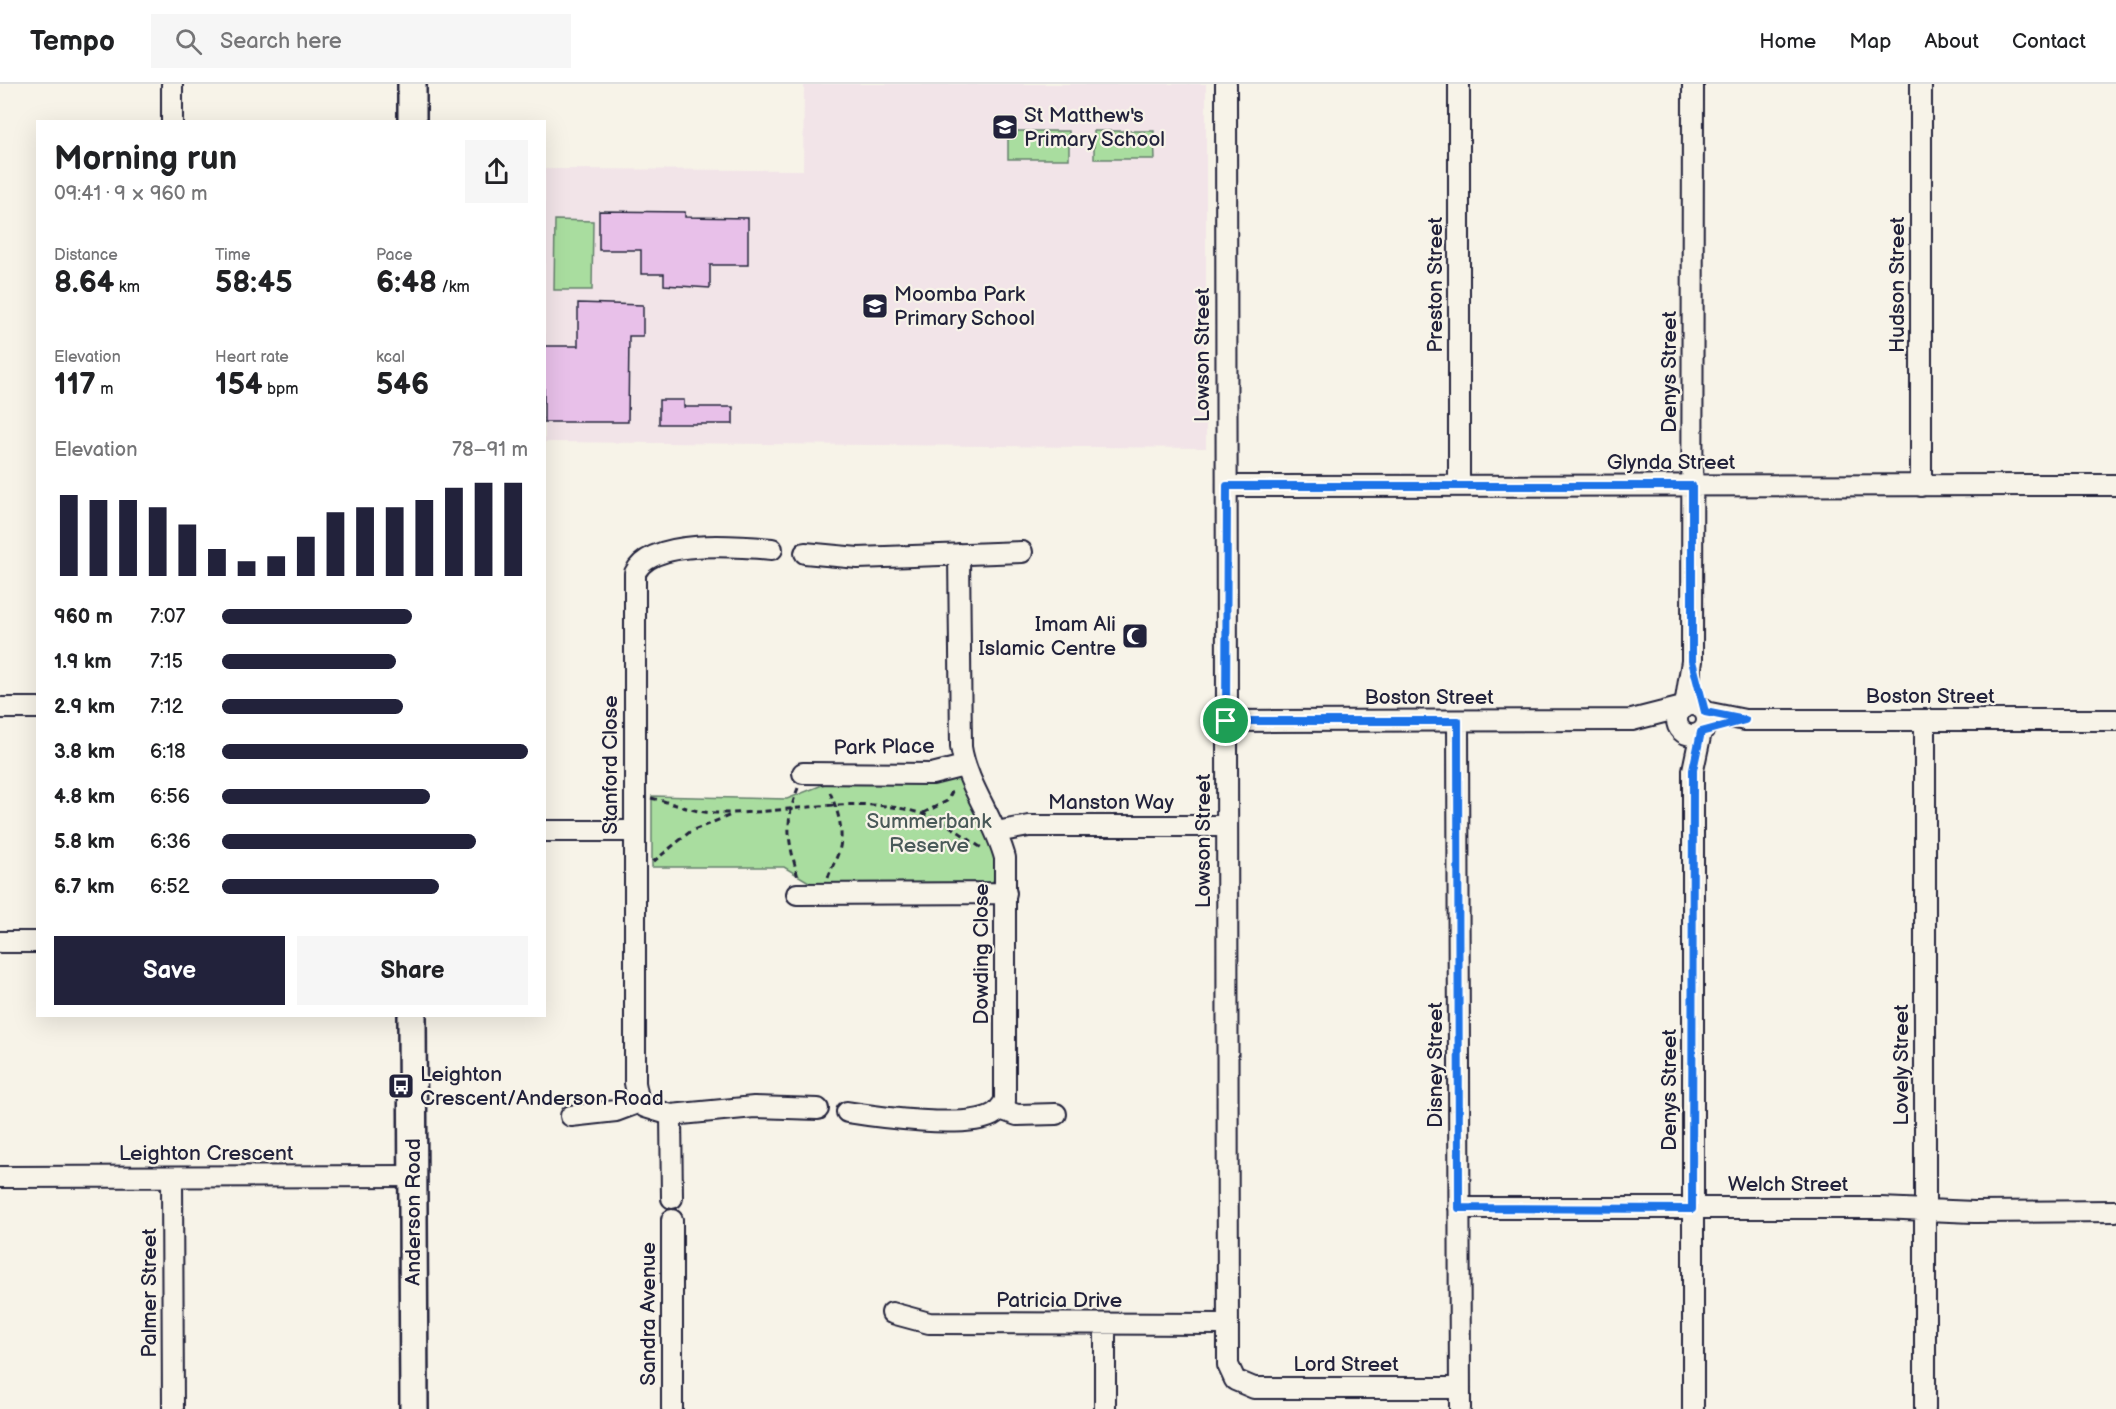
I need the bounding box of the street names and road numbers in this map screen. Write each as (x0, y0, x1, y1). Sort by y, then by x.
street label: Hudson Street (1885, 216, 1910, 353)
street label: Preston Street (1423, 217, 1448, 353)
street label: Lowson Street (1190, 287, 1215, 422)
street label: Denys Street (1657, 310, 1682, 433)
street label: Glynda Street (1607, 450, 1736, 475)
street label: Boston Street (1865, 684, 1995, 709)
street label: Boston Street (1364, 685, 1494, 710)
street label: Stanford Close (598, 695, 623, 835)
street label: Park Place (833, 734, 935, 760)
street label: Lowson Street (1191, 773, 1216, 908)
street label: Manston Way (1048, 790, 1175, 815)
street label: Dowding Close (969, 883, 994, 1025)
street label: Disney Street (1423, 1002, 1448, 1128)
street label: Lovely Street (1889, 1004, 1914, 1126)
street label: Denys Street (1657, 1028, 1682, 1151)
street label: Anderson Road (401, 1138, 426, 1286)
street label: Leighton Crescent (119, 1141, 294, 1166)
street label: Welch Street (1728, 1172, 1849, 1197)
street label: Palmer Street (137, 1228, 162, 1358)
street label: Sandra Avenue (636, 1242, 661, 1386)
street label: Patricia Drive (996, 1288, 1122, 1313)
street label: Lord Street (1293, 1352, 1399, 1377)

